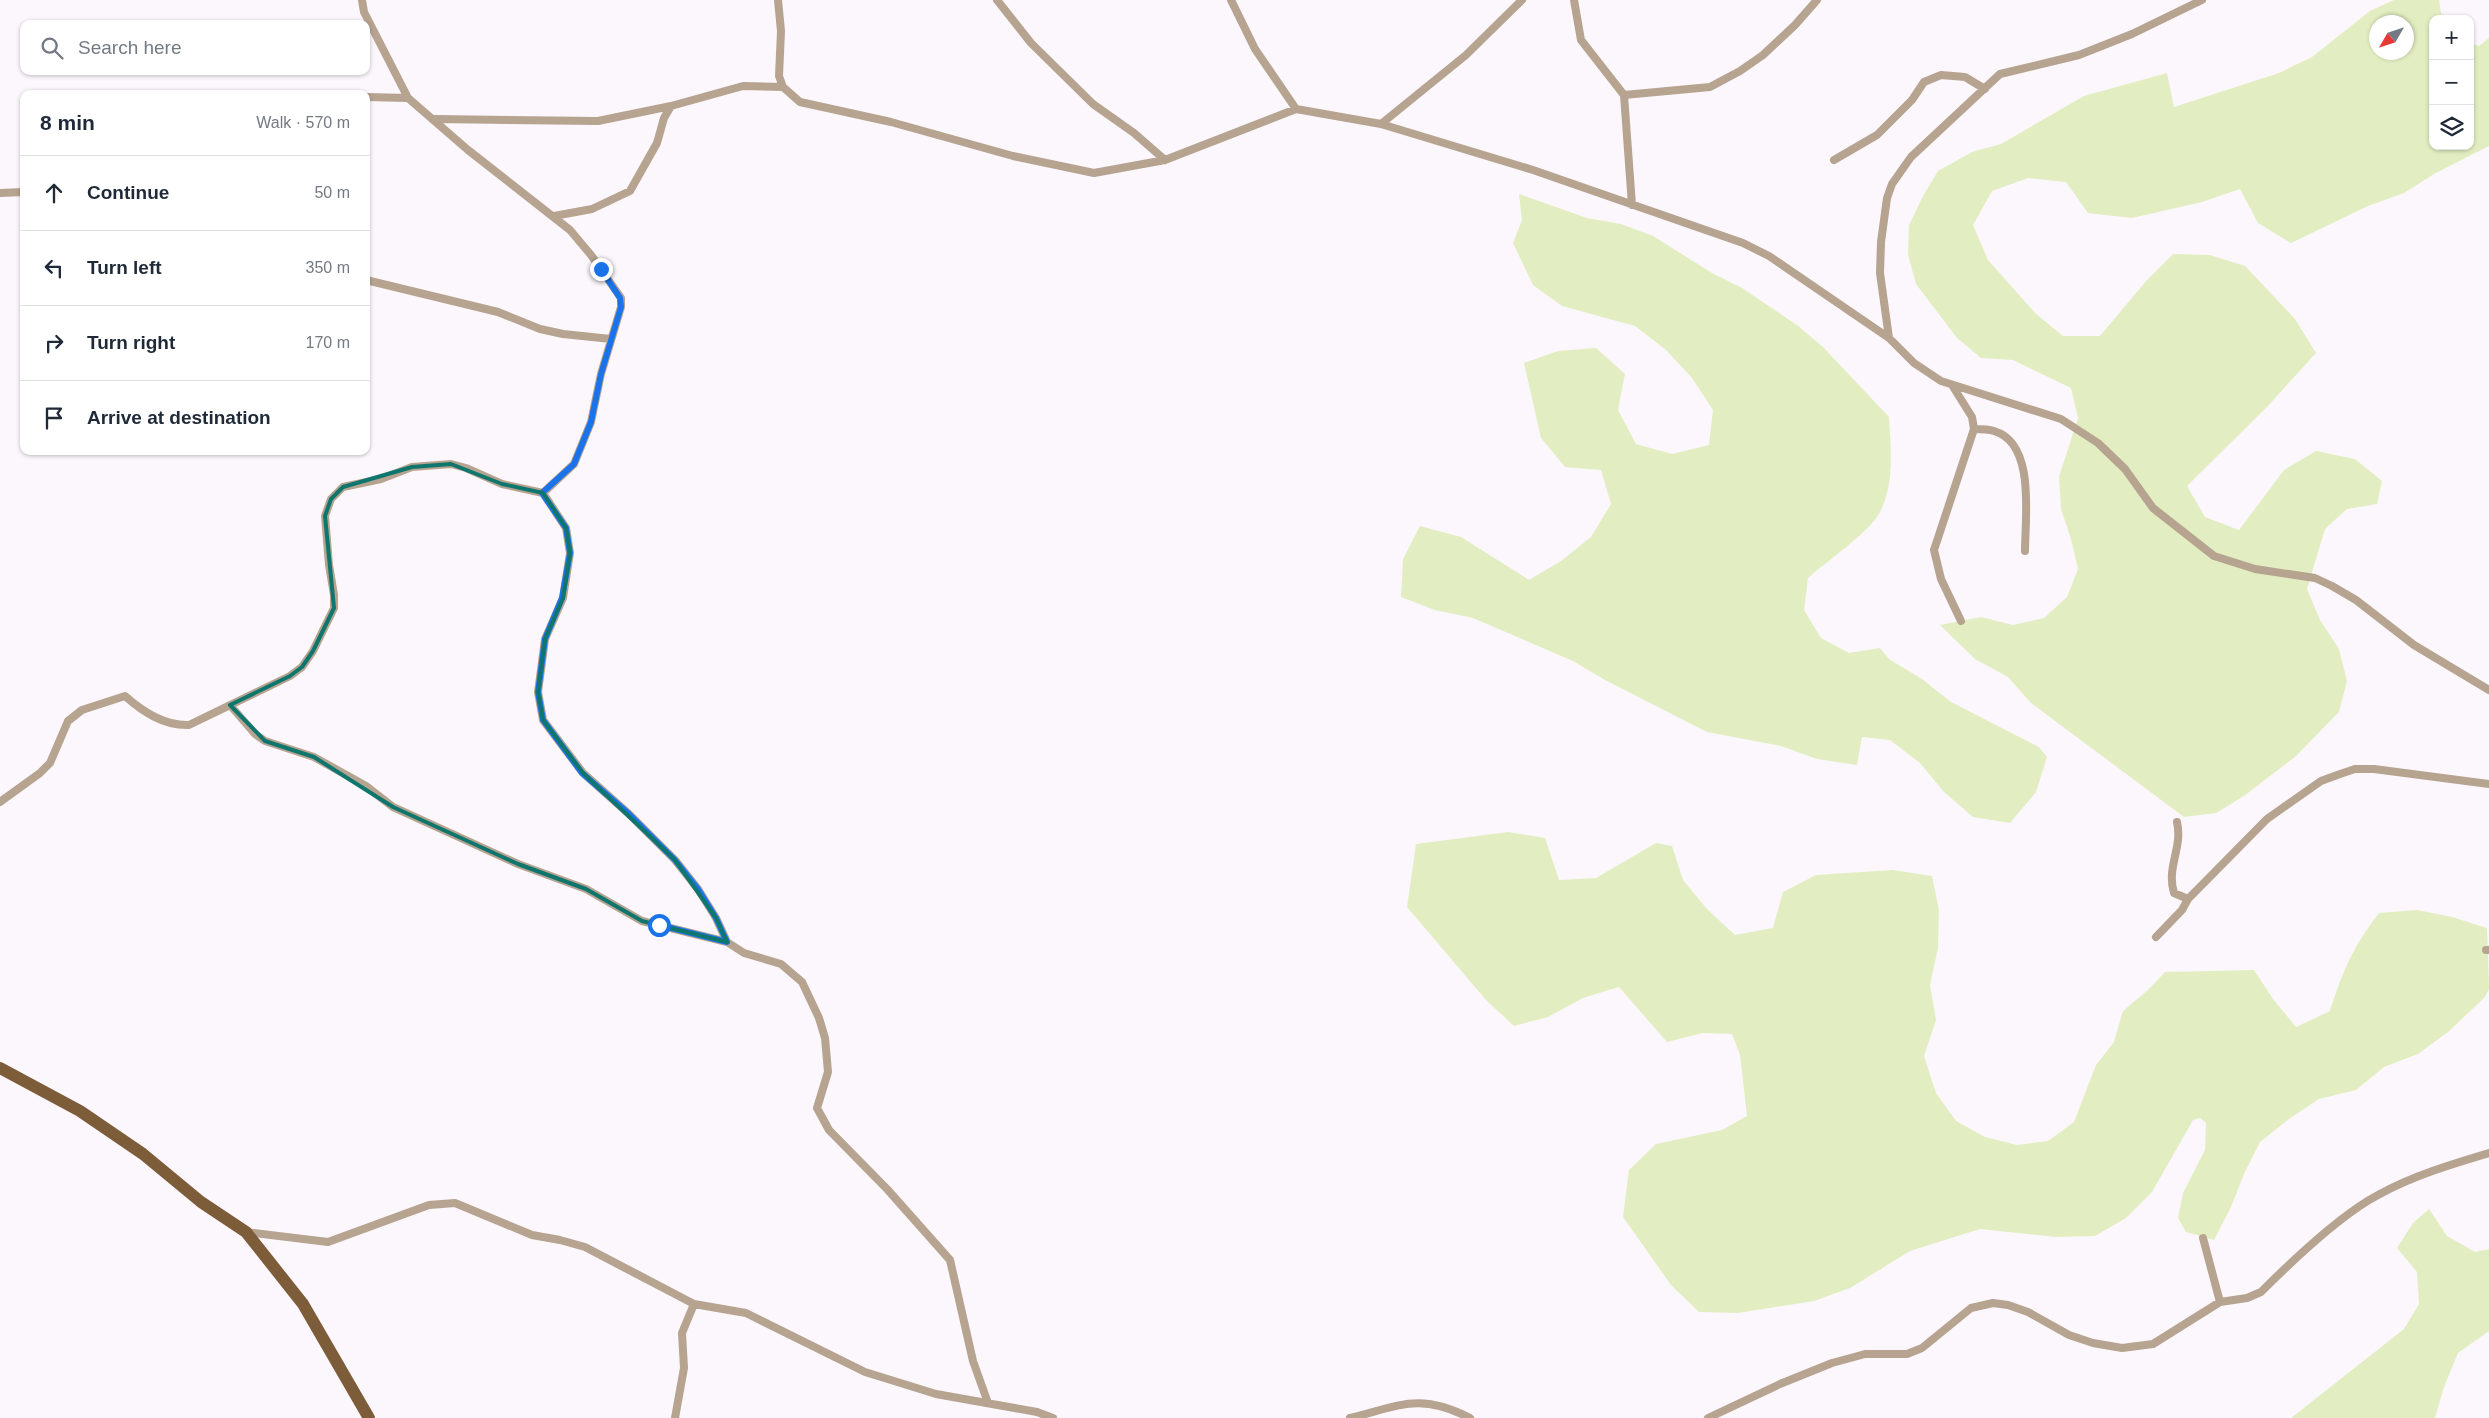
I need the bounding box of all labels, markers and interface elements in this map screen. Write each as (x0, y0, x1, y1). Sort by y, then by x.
north arrow (2369, 15, 2414, 60)
map controls (2429, 15, 2474, 150)
button: + (2429, 15, 2474, 60)
search box (20, 20, 370, 75)
icon: search (38, 34, 66, 62)
text: Search here (78, 37, 182, 58)
button: − (2429, 60, 2474, 105)
button: layers (2429, 105, 2474, 150)
text: 8 min (40, 111, 95, 134)
text: Walk · 570 m (256, 114, 350, 131)
icon: ahead (40, 179, 68, 207)
text: Continue (87, 182, 169, 203)
text: 50 m (314, 184, 350, 201)
icon: left (40, 254, 68, 282)
text: Turn left (87, 257, 162, 278)
route end (590, 258, 613, 281)
text: 350 m (306, 259, 350, 276)
icon: right (40, 329, 68, 357)
text: Turn right (87, 332, 175, 353)
text: 170 m (306, 334, 350, 351)
icon: arrive (40, 404, 68, 432)
text: Arrive at destination (87, 407, 271, 428)
route start (648, 914, 671, 937)

